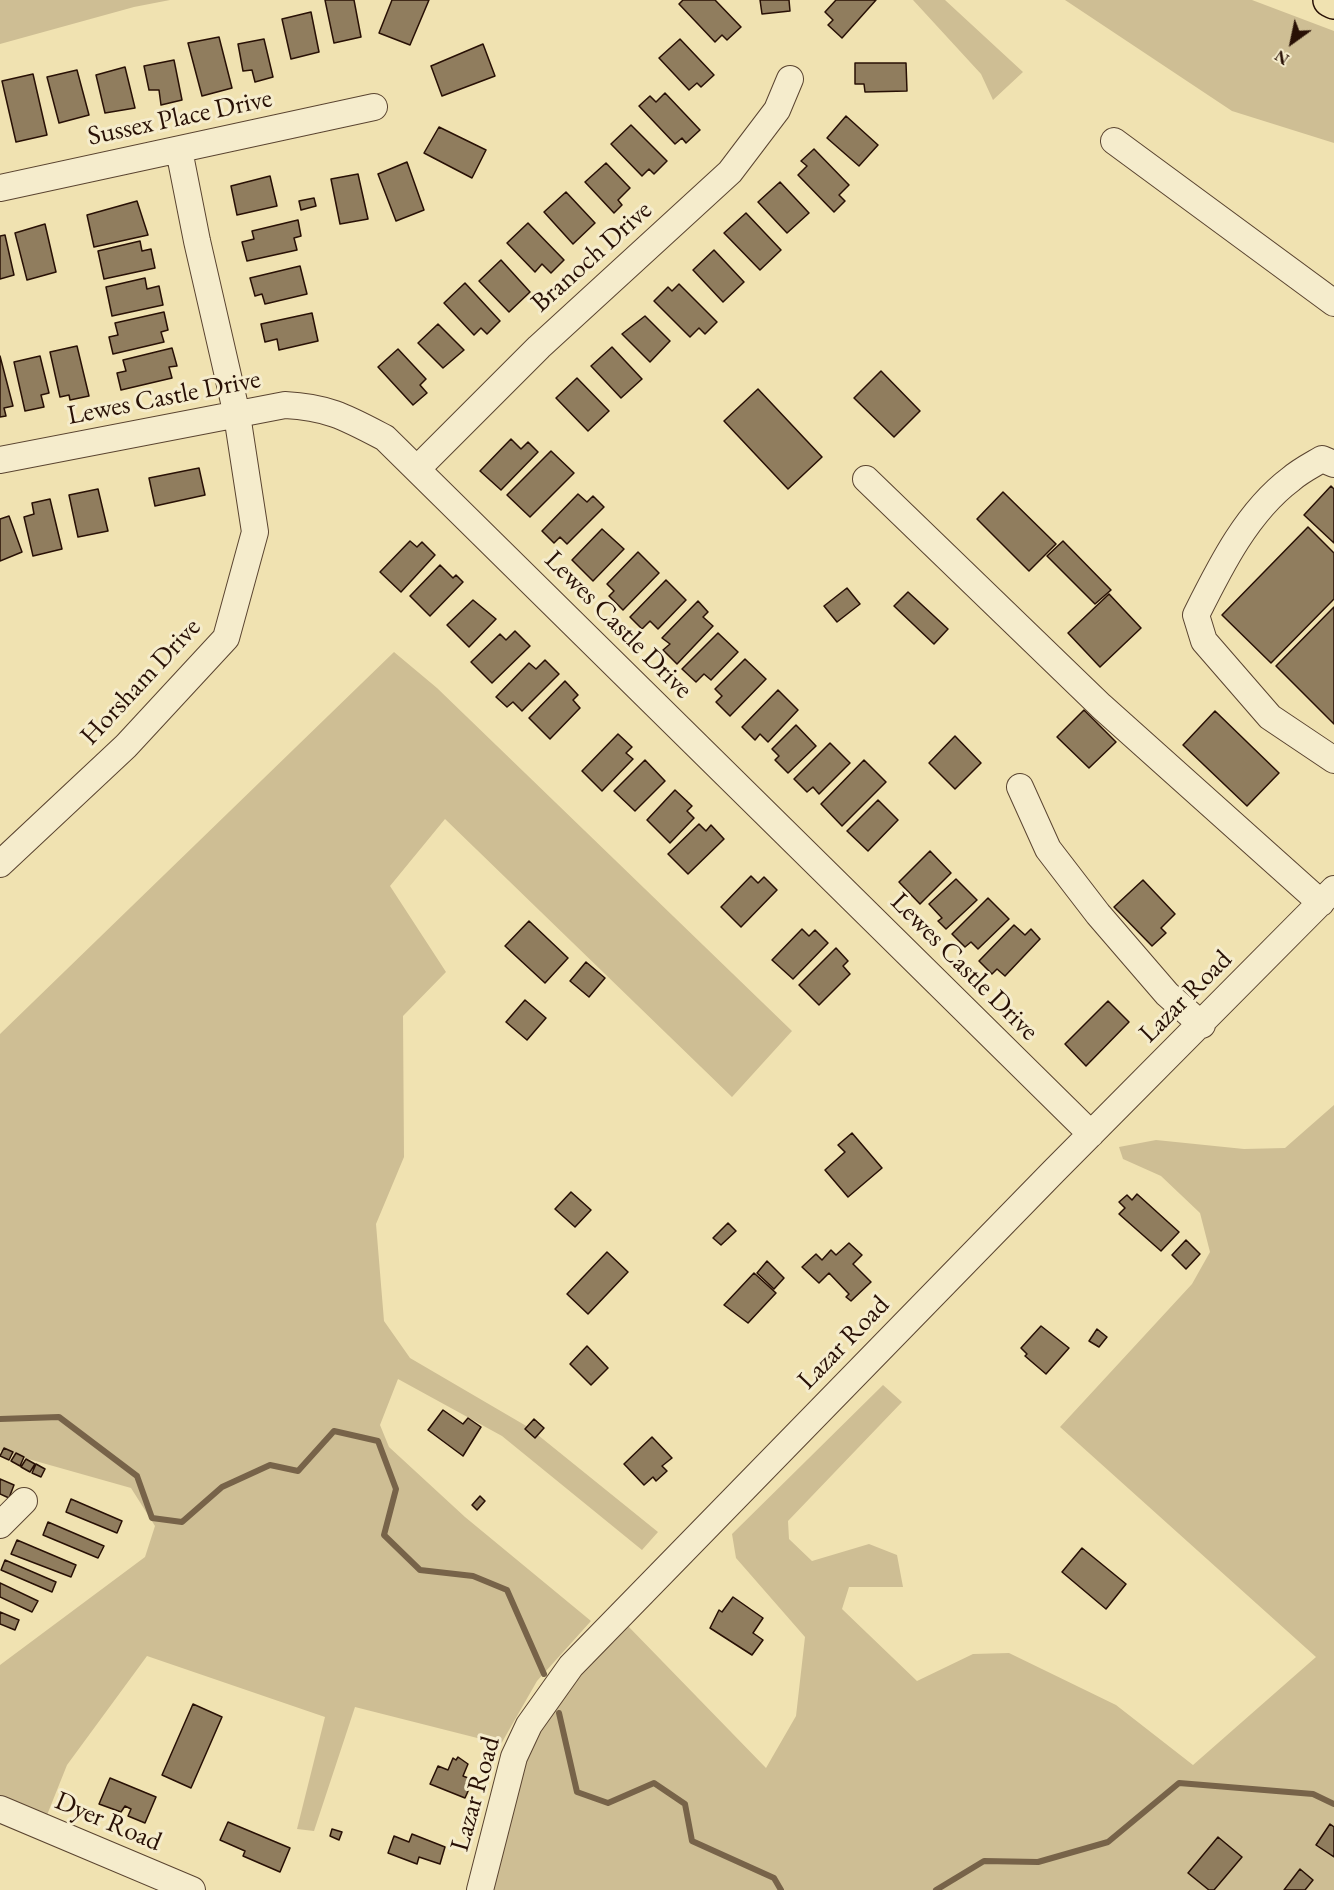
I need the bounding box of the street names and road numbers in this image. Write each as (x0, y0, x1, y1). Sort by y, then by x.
street label: Sussex Place Drive (85, 83, 275, 153)
street label: Branoch Drive (525, 194, 659, 320)
street label: Lewes Castle Drive (65, 363, 263, 433)
street label: Lewes Castle Drive (537, 544, 699, 706)
street label: Horsham Drive (74, 612, 208, 752)
street label: Lewes Castle Drive (883, 886, 1045, 1048)
street label: Lazar Road (1133, 944, 1239, 1050)
street label: Lazar Road (791, 1289, 897, 1397)
street label: Lazar Road (444, 1733, 508, 1855)
street label: Dyer Road (50, 1785, 166, 1859)

